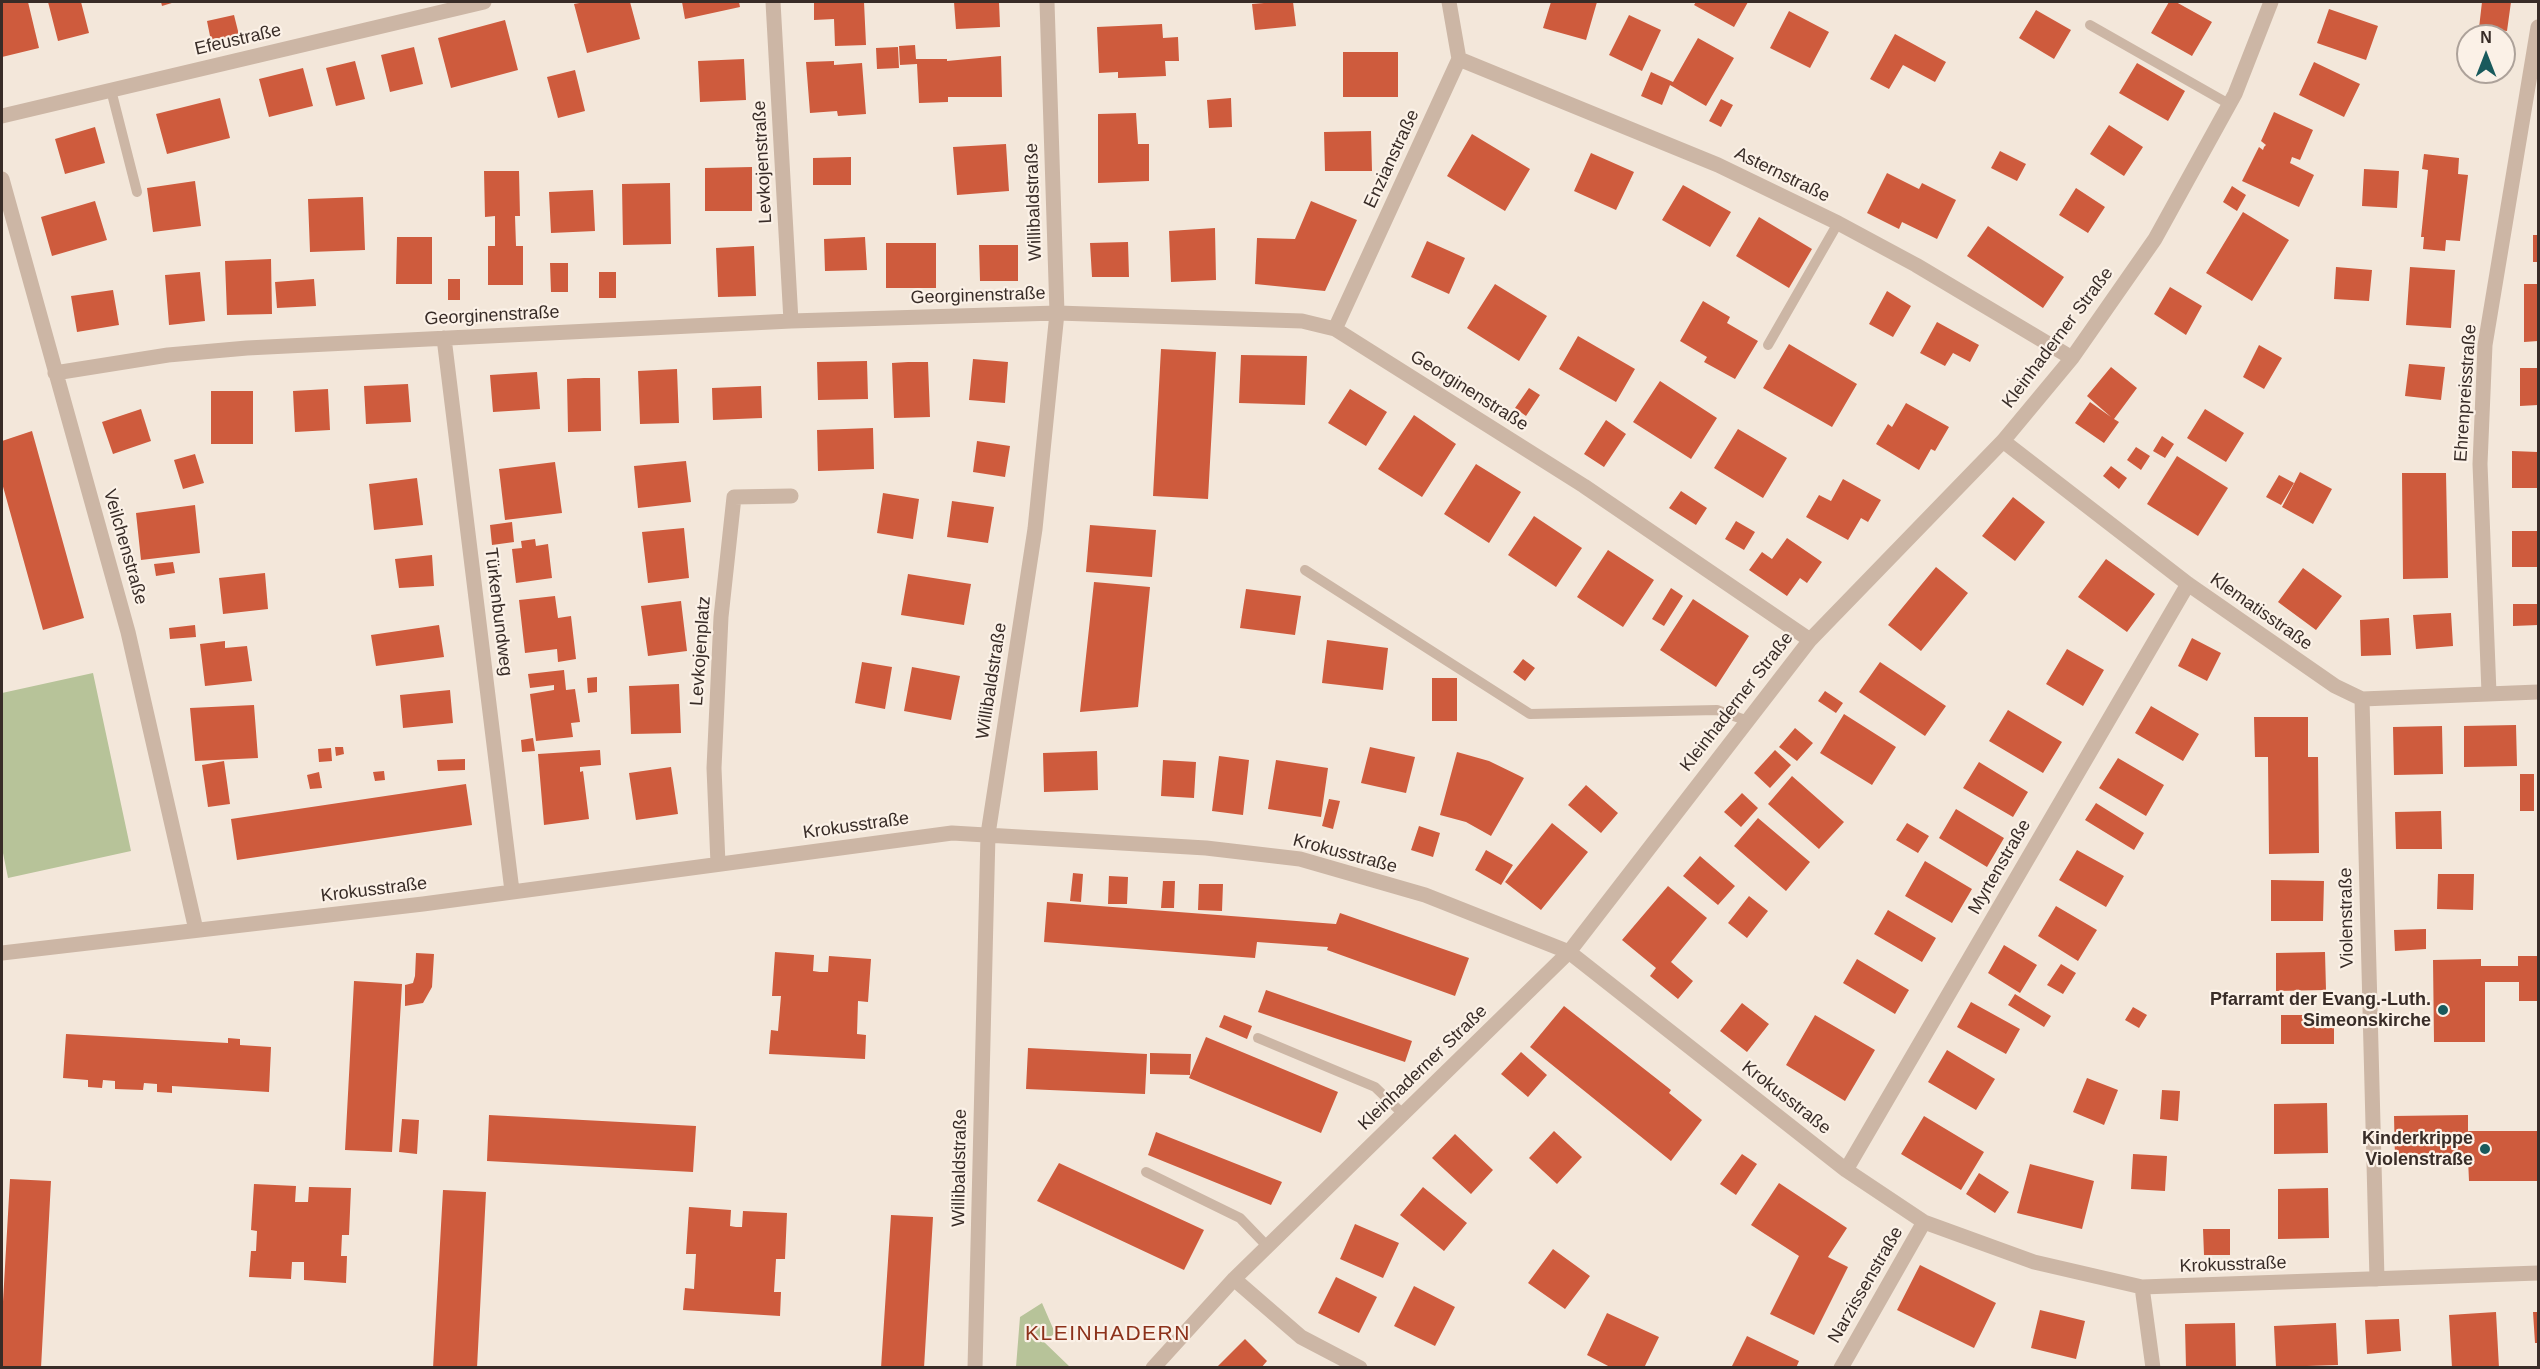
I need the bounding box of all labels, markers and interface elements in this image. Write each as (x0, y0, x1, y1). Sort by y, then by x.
street label: Efeustraße (193, 20, 283, 60)
north arrow (2456, 24, 2516, 84)
text: N (2480, 29, 2492, 46)
street label: Levkojenstraße (749, 100, 777, 224)
street label: Enzianstraße (1360, 106, 1424, 212)
street label: Willibaldstraße (1021, 143, 1047, 261)
street label: Asternstraße (1731, 143, 1833, 207)
street label: Kleinhaderner Straße (1998, 263, 2118, 413)
street label: Georginenstraße (910, 283, 1046, 309)
street label: Georginenstraße (424, 302, 560, 330)
street label: Ehrenpreisstraße (2450, 323, 2482, 463)
street label: Georginenstraße (1406, 346, 1532, 436)
street label: Veilchenstraße (98, 487, 152, 607)
street label: Türkenbundweg (479, 547, 517, 677)
street label: Klematisstraße (2206, 569, 2316, 655)
street label: Levkojenplatz (686, 595, 716, 707)
street label: Willibaldstraße (972, 621, 1012, 741)
street label: Kleinhaderner Straße (1676, 628, 1798, 776)
street label: Krokusstraße (802, 808, 910, 844)
street label: Myrtenstraße (1964, 816, 2036, 918)
street label: Krokusstraße (1291, 830, 1399, 878)
street label: Violenstraße (2335, 867, 2359, 969)
street label: Krokusstraße (320, 873, 428, 907)
place label: Pfarramt der Evang.-Luth. Simeonskirche (2210, 989, 2431, 1032)
street label: Kleinhaderner Straße (1354, 1001, 1492, 1135)
marker: Pfarramt der Evang.-Luth. Simeonskirche (2436, 1003, 2450, 1017)
street label: Krokusstraße (1737, 1057, 1835, 1139)
street label: Willibaldstraße (948, 1109, 972, 1227)
place label: Kinderkrippe Violenstraße (2362, 1128, 2473, 1170)
marker: Kinderkrippe Violenstraße (2478, 1142, 2492, 1156)
street label: Narzissenstraße (1824, 1223, 1908, 1347)
street label: Krokusstraße (2179, 1252, 2287, 1278)
district label: KLEINHADERN (1025, 1321, 1191, 1347)

